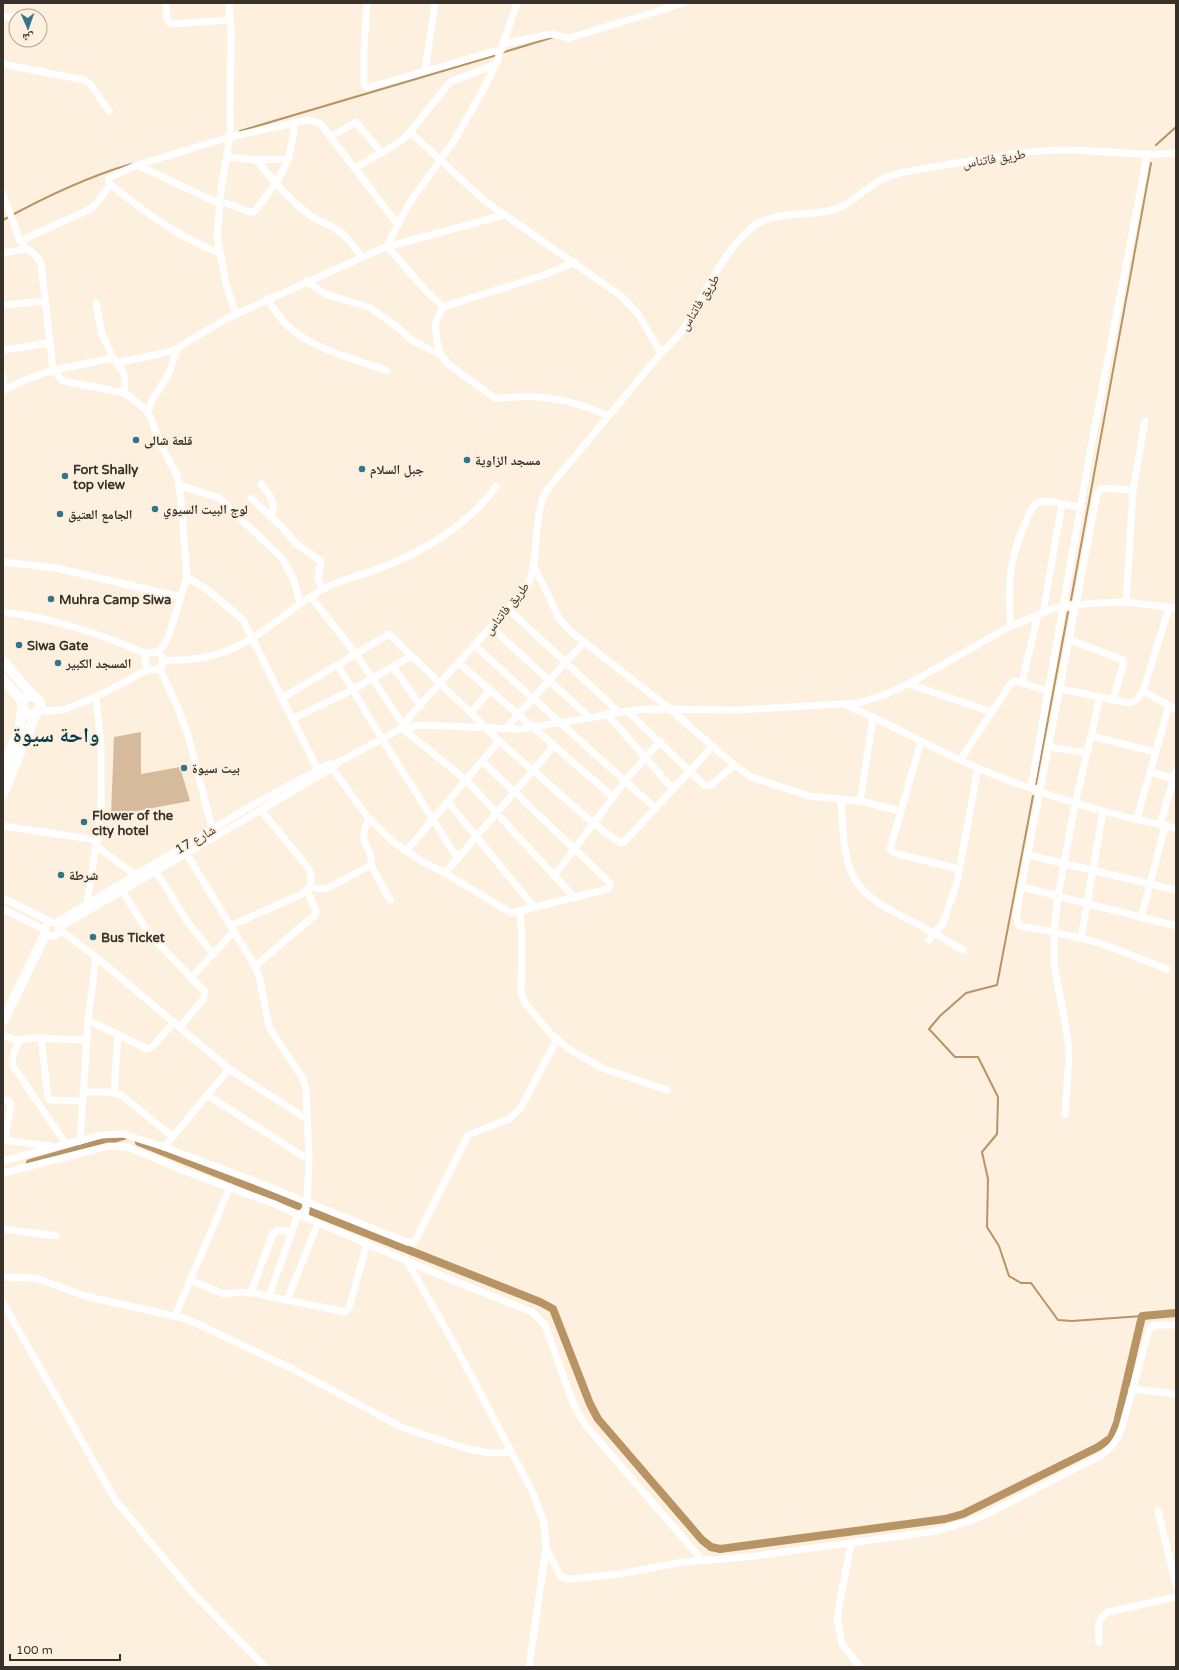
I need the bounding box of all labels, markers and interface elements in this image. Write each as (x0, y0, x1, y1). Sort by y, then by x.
north arrow (8, 8, 48, 48)
text: ش (22, 30, 34, 44)
street label: طريق فاتناس (962, 146, 1027, 172)
street label: طريق فاتناس (676, 271, 723, 334)
place label: قلعة شالى (144, 433, 193, 449)
marker: قلعة شالى (131, 435, 141, 445)
place label: مسجد الزاوية (475, 453, 541, 469)
marker: مسجد الزاوية (462, 455, 472, 465)
place label: Fort Shally top view (72, 462, 138, 493)
place label: جبل السلام (370, 462, 424, 479)
marker: جبل السلام (357, 464, 367, 474)
marker: Fort Shally top view (60, 471, 70, 481)
place label: لوج البيت السيوي (163, 502, 248, 520)
marker: لوج البيت السيوي (150, 504, 160, 514)
place label: الجامع العتيق (68, 507, 132, 524)
marker: الجامع العتيق (55, 509, 65, 519)
street label: طريق فاتناس (481, 579, 533, 638)
place label: Muhra Camp Siwa (59, 592, 171, 608)
marker: Muhra Camp Siwa (46, 594, 56, 604)
place label: Siwa Gate (27, 638, 89, 654)
marker: Siwa Gate (14, 640, 24, 650)
place label: المسجد الكبير (65, 656, 131, 672)
marker: المسجد الكبير (53, 658, 63, 668)
district label: واحة سيوة (13, 723, 99, 748)
place label: بيت سيوة (192, 761, 240, 777)
marker: بيت سيوة (179, 763, 189, 773)
place label: Flower of the city hotel (92, 808, 174, 839)
marker: Flower of the city hotel (79, 817, 89, 827)
street label: شارع 17 (172, 822, 219, 859)
place label: شرطة (69, 868, 98, 884)
marker: شرطة (56, 870, 66, 880)
place label: Bus Ticket (101, 930, 165, 946)
marker: Bus Ticket (88, 932, 98, 942)
scale bar (10, 1636, 120, 1662)
text: 100 m (16, 1643, 53, 1657)

